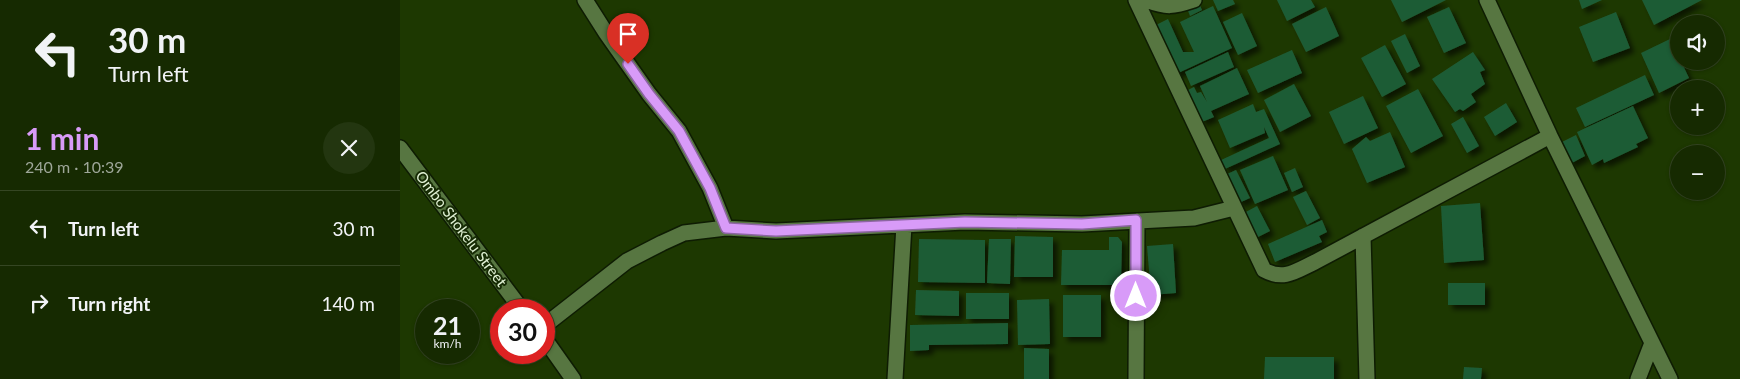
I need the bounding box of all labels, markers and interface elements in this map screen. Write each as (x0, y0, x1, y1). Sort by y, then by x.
pin (607, 13, 649, 64)
map controls (1670, 15, 1725, 200)
button: sound (1670, 15, 1725, 70)
text: 30 m (108, 18, 186, 60)
icon: left (25, 20, 90, 85)
icon: arrive (614, 20, 642, 48)
text: Turn left (108, 60, 189, 87)
button: + (1670, 80, 1725, 135)
text: 1 min (25, 120, 99, 156)
button: close (323, 122, 375, 174)
button: − (1670, 145, 1725, 200)
text: 240 m · 10:39 (25, 157, 124, 176)
street label: Ombo Shokelu Street (412, 167, 512, 290)
icon: left (25, 214, 53, 242)
text: Turn left (68, 217, 139, 240)
text: 30 m (332, 217, 375, 240)
position arrow (1109, 269, 1161, 321)
icon: right (25, 289, 53, 317)
text: Turn right (68, 292, 150, 315)
text: 140 m (321, 292, 375, 315)
speed limit sign: 30 (490, 299, 555, 364)
text: 21 (433, 310, 462, 340)
text: km/h (433, 336, 462, 351)

